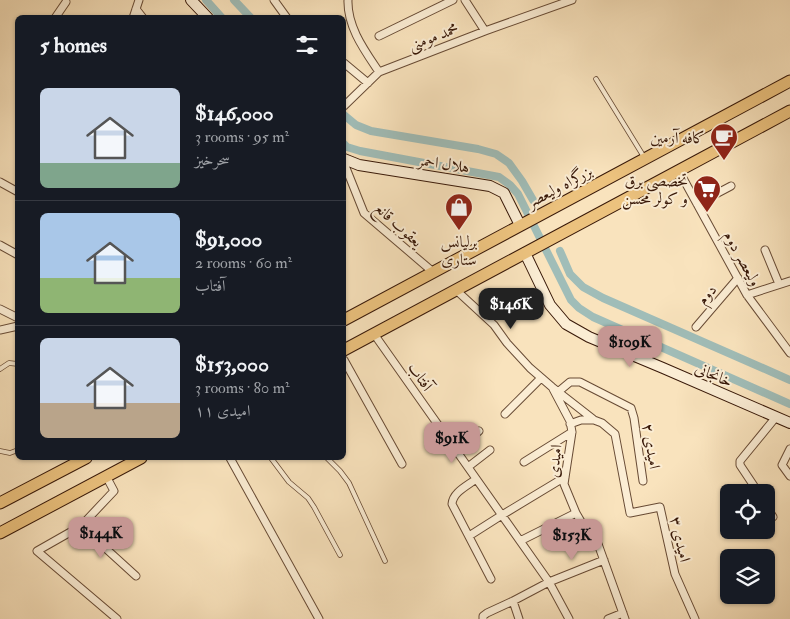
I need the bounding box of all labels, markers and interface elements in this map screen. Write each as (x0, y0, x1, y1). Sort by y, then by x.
street label: محمد مومنی (405, 18, 462, 57)
icon: filters (293, 31, 321, 59)
text: 5 homes (40, 32, 107, 59)
text: $146,000 (195, 100, 274, 127)
icon: home (80, 108, 140, 168)
cafe icon: کافه آرمین (709, 122, 739, 161)
text: 3 rooms · 95 m² (195, 127, 289, 147)
place label: کافه آرمین (650, 128, 705, 148)
text: سحرخیز (195, 150, 230, 170)
street label: هلال احمر (415, 150, 471, 178)
street label: بزرگراه ولیعصر (521, 160, 596, 213)
place label: تخصصی برق و کولر محسن (622, 171, 688, 210)
supermarket icon: تخصصی برق و کولر محسن (692, 174, 722, 213)
shop icon: برلیانس ستاری (444, 192, 474, 231)
street label: یعقوب قانع (367, 198, 427, 256)
text: $91,000 (195, 226, 262, 253)
street label: ولیعصر دوم (715, 227, 765, 292)
place label: برلیانس ستاری (441, 232, 478, 270)
icon: home (80, 233, 140, 293)
text: 2 rooms · 60 m² (195, 253, 292, 273)
text: آفتاب (195, 276, 226, 296)
street label: دوم (692, 280, 724, 312)
pin: $146K (476, 288, 546, 330)
text: $146K (490, 294, 532, 314)
pin: $109K (595, 326, 665, 368)
text: $109K (609, 332, 651, 352)
text: $153,000 (195, 351, 269, 378)
icon: home (80, 358, 140, 418)
street label: آفتاب (403, 358, 438, 396)
street label: خانجانی (692, 358, 735, 392)
text: 3 rooms · 80 m² (195, 378, 290, 398)
text: امیدی ۱۱ (195, 401, 250, 421)
pin: $91K (422, 422, 482, 464)
street label: امیدی ۲ (638, 422, 664, 470)
text: $91K (435, 428, 469, 448)
street label: امیدی (543, 443, 567, 479)
map controls (720, 484, 775, 604)
button: locate (720, 484, 775, 539)
street label: امیدی ۳ (665, 515, 695, 564)
pin: $144K (66, 516, 136, 559)
pin: $153K (537, 518, 607, 561)
text: $144K (79, 523, 123, 543)
text: $153K (552, 525, 592, 545)
button: layers (720, 549, 775, 604)

